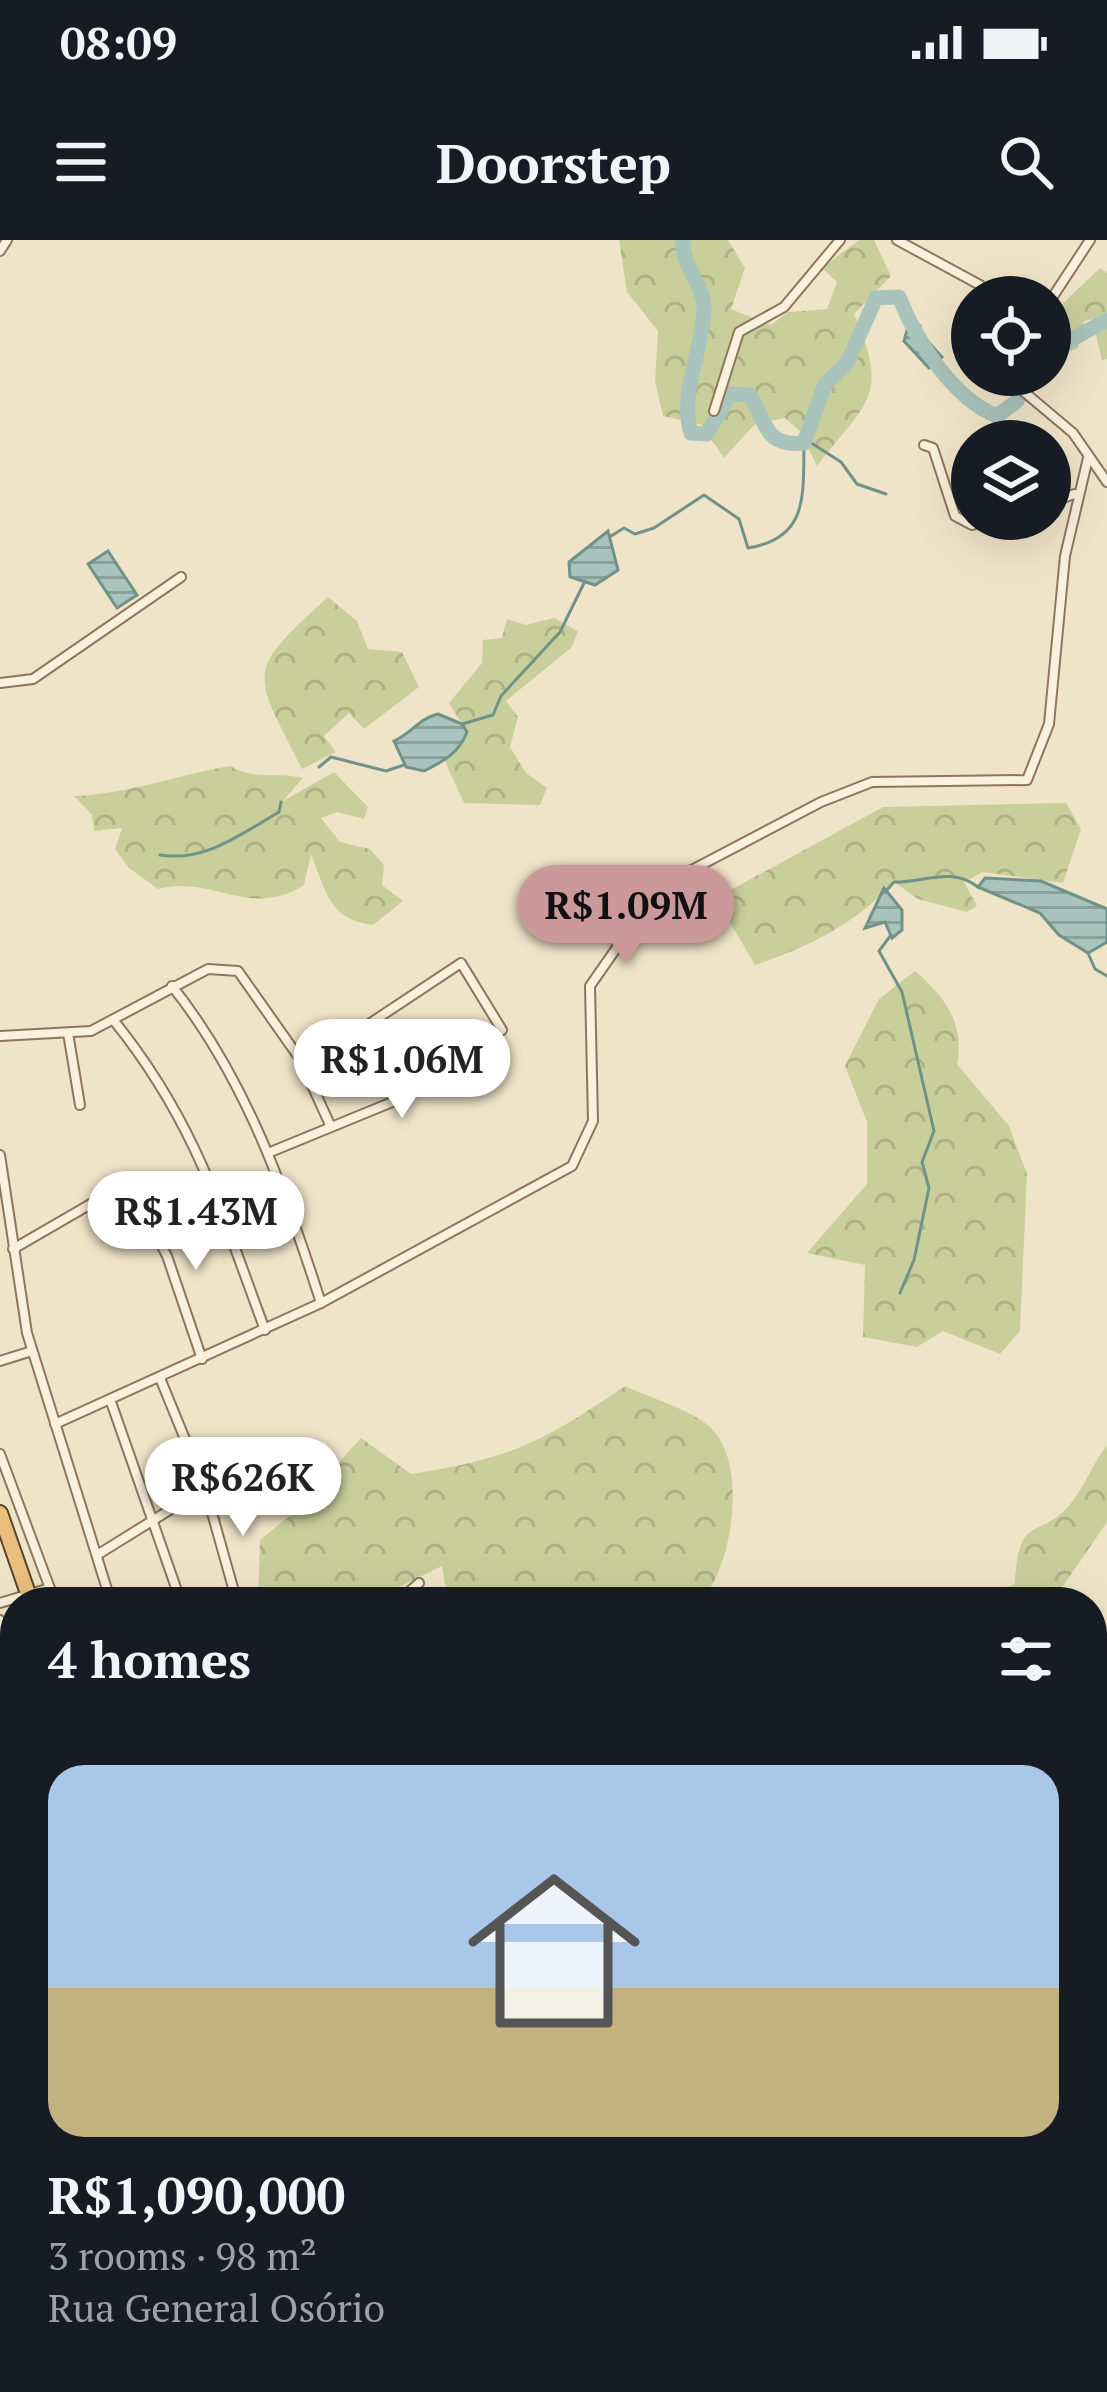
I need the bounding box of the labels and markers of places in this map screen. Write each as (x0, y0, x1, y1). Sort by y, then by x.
pin: R$1.09M (515, 865, 737, 967)
pin: R$1.06M (291, 1019, 513, 1121)
pin: R$1.43M (85, 1171, 307, 1273)
pin: R$626K (145, 1437, 341, 1539)

